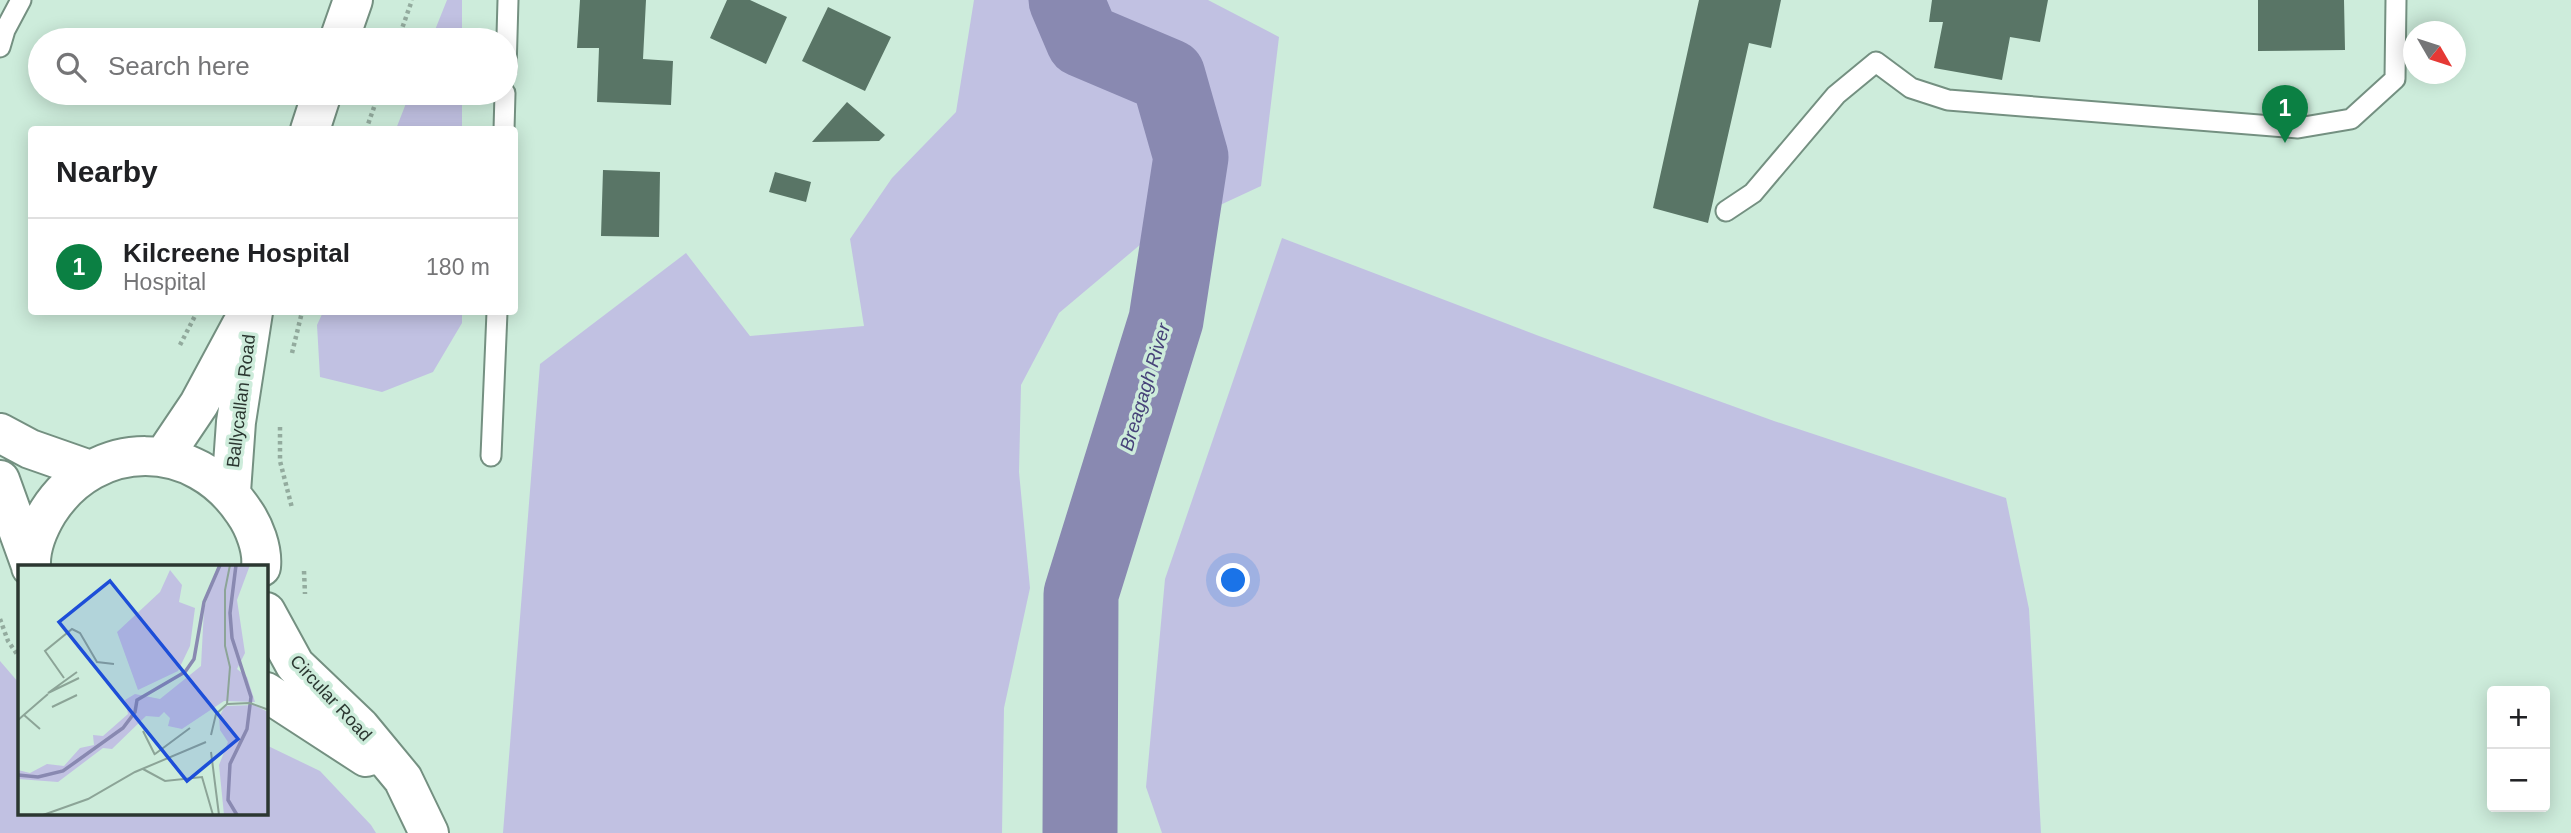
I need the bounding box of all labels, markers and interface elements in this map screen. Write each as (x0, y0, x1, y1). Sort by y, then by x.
north arrow (2403, 21, 2466, 84)
search box (28, 28, 518, 105)
icon: search (52, 48, 90, 86)
text: Search here (108, 51, 250, 81)
pin: 1 (2262, 85, 2308, 143)
text: Nearby (56, 155, 158, 188)
text: Kilcreene Hospital (123, 238, 350, 268)
text: 1 (73, 254, 85, 280)
text: 180 m (426, 254, 490, 280)
text: Hospital (123, 269, 206, 295)
water label: Breagagh River (1116, 320, 1175, 453)
street label: Ballycallan Road (223, 333, 259, 469)
your location (1216, 563, 1250, 597)
inset map (18, 565, 268, 816)
street label: Circular Road (286, 651, 376, 745)
map controls (2487, 686, 2550, 812)
button: + (2487, 686, 2550, 749)
button: − (2487, 749, 2550, 812)

